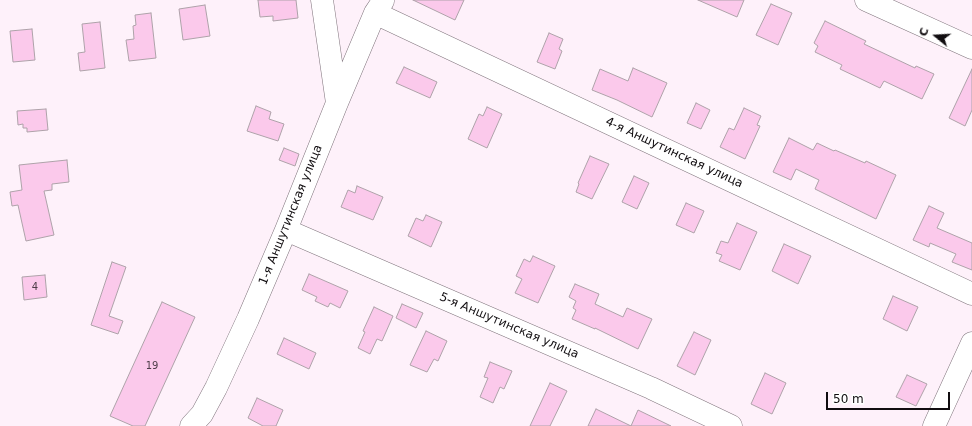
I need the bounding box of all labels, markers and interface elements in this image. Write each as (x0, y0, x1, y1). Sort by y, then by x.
north arrow (916, 16, 956, 56)
text: С (917, 26, 932, 38)
street label: 4-я Аншутинская улица (603, 115, 745, 191)
street label: 1-я Аншутинская улица (256, 143, 326, 287)
house number: 4 (32, 281, 38, 293)
street label: 5-я Аншутинская улица (437, 290, 581, 362)
house number: 19 (146, 360, 158, 372)
scale bar (828, 384, 952, 410)
text: 50 m (833, 392, 864, 406)

